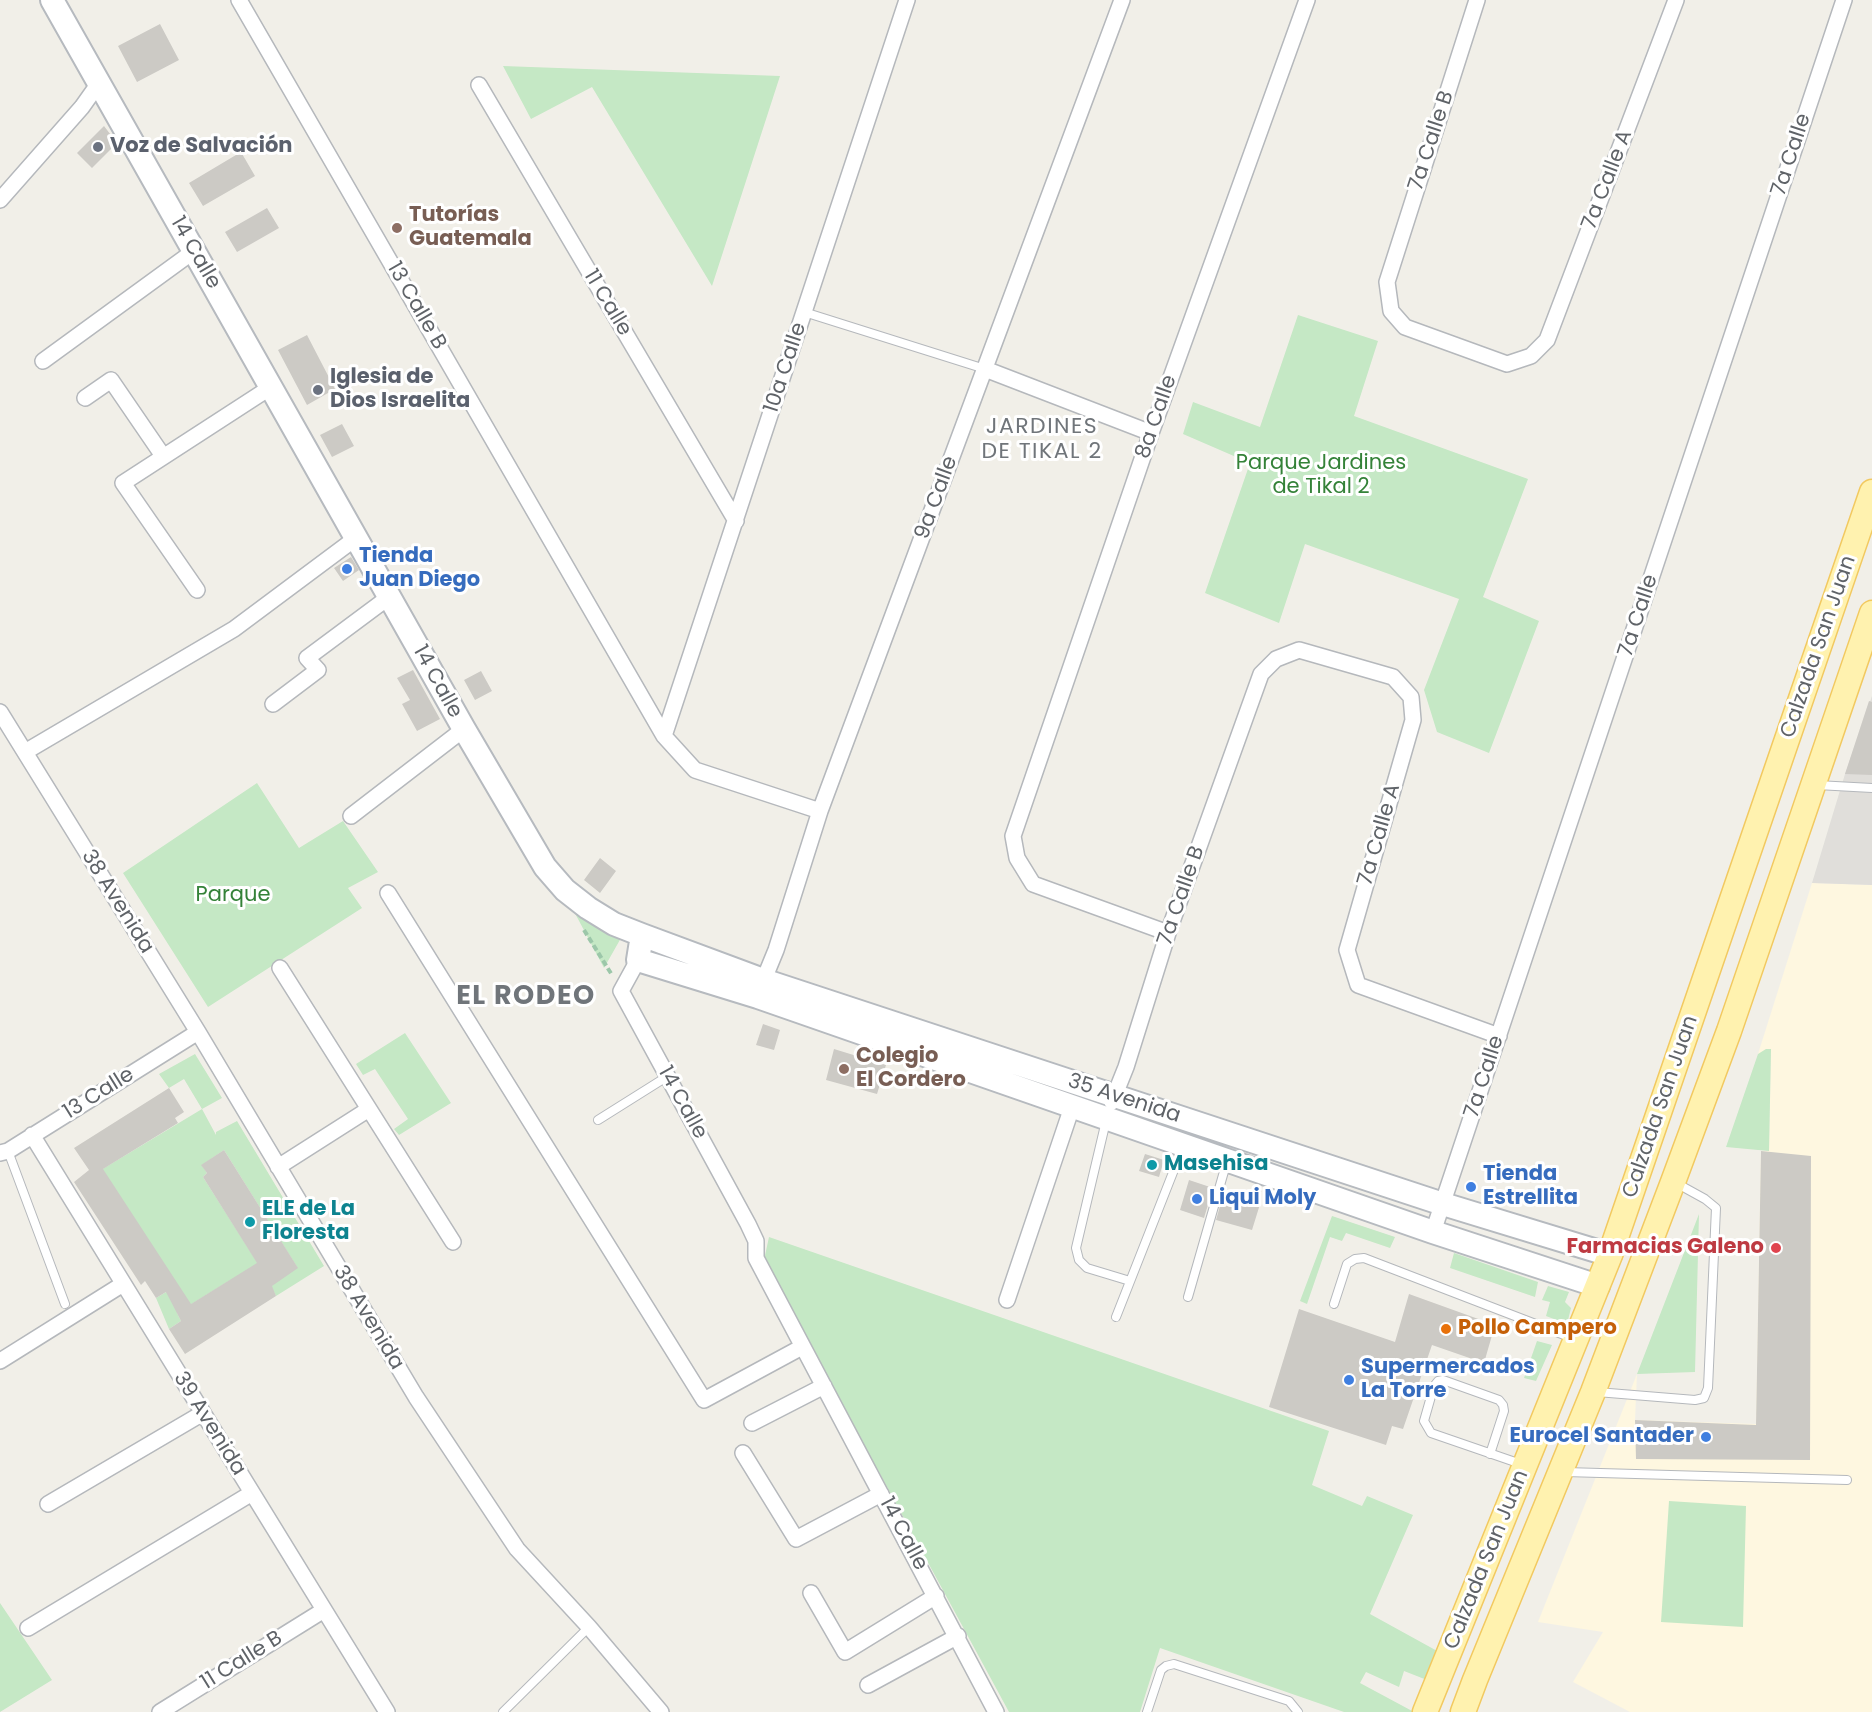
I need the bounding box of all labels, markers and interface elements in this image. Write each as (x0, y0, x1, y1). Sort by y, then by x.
street label: 7a Calle B (1404, 88, 1460, 194)
street label: 7a Calle (1767, 111, 1817, 199)
street label: 7a Calle A (1577, 127, 1639, 233)
place label: Voz de Salvación (110, 134, 292, 160)
marker: Voz de Salvación (91, 140, 105, 154)
place label: Tutorías Guatemala (409, 203, 532, 253)
street label: 14 Calle (164, 212, 226, 294)
marker: Tutorías Guatemala (390, 221, 404, 235)
street label: 13 Calle B (381, 258, 451, 354)
street label: 11 Calle (577, 265, 637, 341)
street label: 10a Calle (760, 320, 812, 416)
place label: Iglesia de Dios Israelita (330, 365, 470, 415)
street label: 8a Calle (1131, 372, 1183, 462)
marker: Iglesia de Dios Israelita (311, 383, 325, 397)
district label: JARDINES DE TIKAL 2 (981, 414, 1103, 466)
park label: Parque Jardines de Tikal 2 (1236, 451, 1406, 501)
street label: 9a Calle (910, 453, 964, 543)
place label: Tienda Juan Diego (359, 544, 480, 594)
street label: Calzada San Juan (1776, 553, 1862, 741)
marker: Tienda Juan Diego (340, 562, 354, 576)
street label: 7a Calle (1614, 572, 1664, 660)
street label: 14 Calle (407, 641, 467, 723)
street label: 7a Calle A (1353, 781, 1407, 889)
street label: 7a Calle B (1153, 843, 1211, 949)
street label: 38 Avenida (75, 846, 159, 958)
park label: Parque (196, 883, 270, 909)
district label: EL RODEO (456, 981, 596, 1013)
street label: Calzada San Juan (1618, 1013, 1704, 1201)
street label: 7a Calle (1460, 1033, 1510, 1121)
place label: Colegio El Cordero (856, 1044, 966, 1094)
street label: 14 Calle (652, 1062, 712, 1144)
marker: Colegio El Cordero (837, 1062, 851, 1076)
street label: 13 Calle (59, 1063, 139, 1125)
street label: 35 Avenida (1064, 1069, 1184, 1129)
place label: Masehisa (1164, 1152, 1269, 1178)
marker: Masehisa (1145, 1158, 1159, 1172)
place label: Tienda Estrellita (1483, 1162, 1578, 1212)
marker: Tienda Estrellita (1464, 1180, 1478, 1194)
place label: Liqui Moly (1209, 1186, 1316, 1212)
marker: Liqui Moly (1190, 1192, 1204, 1206)
place label: ELE de La Floresta (262, 1197, 355, 1247)
marker: ELE de La Floresta (243, 1215, 257, 1229)
place label: Farmacias Galeno (1567, 1235, 1764, 1261)
marker: Farmacias Galeno (1769, 1241, 1783, 1255)
street label: 38 Avenida (327, 1261, 409, 1375)
place label: Pollo Campero (1458, 1316, 1617, 1342)
marker: Pollo Campero (1439, 1322, 1453, 1336)
place label: Supermercados La Torre (1361, 1355, 1535, 1405)
street label: 39 Avenida (167, 1368, 251, 1480)
marker: Supermercados La Torre (1342, 1373, 1356, 1387)
place label: Eurocel Santader (1510, 1424, 1694, 1450)
marker: Eurocel Santader (1699, 1430, 1713, 1444)
street label: Calzada San Juan (1440, 1467, 1534, 1653)
street label: 14 Calle (873, 1493, 933, 1575)
street label: 11 Calle B (197, 1626, 287, 1696)

